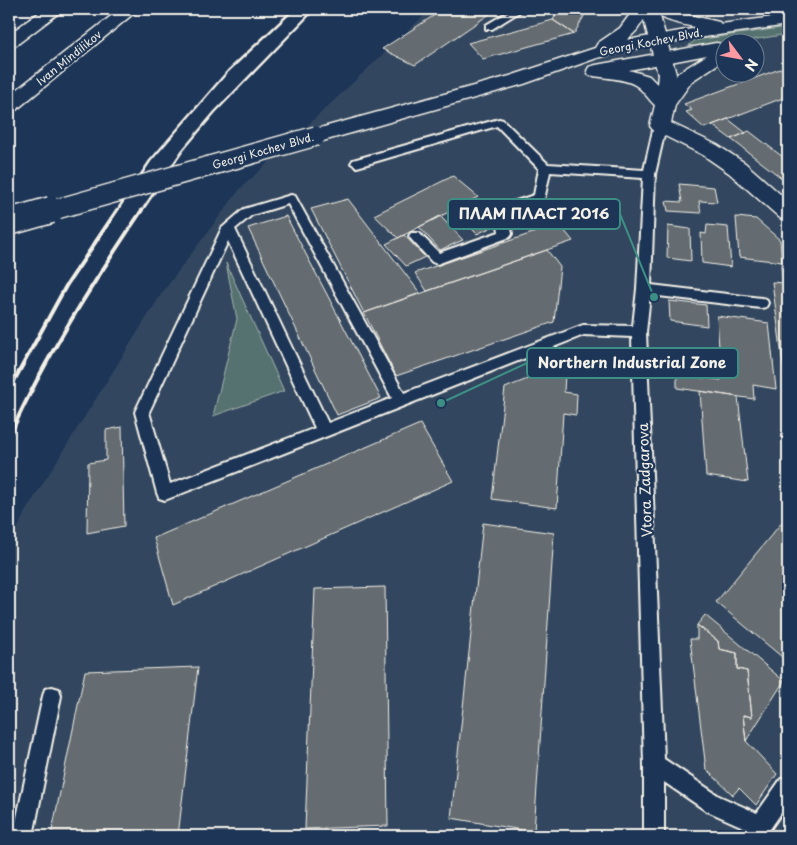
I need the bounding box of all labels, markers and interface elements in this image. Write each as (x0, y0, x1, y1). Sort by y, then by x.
street label: Georgi Kochev Blvd. (598, 23, 704, 60)
street label: Ivan Mindilikov (32, 26, 105, 89)
north arrow (714, 32, 764, 82)
text: N (740, 55, 763, 75)
street label: Georgi Kochev Blvd. (210, 128, 316, 173)
callout: ПЛАМ ПЛАСТ 2016 (448, 199, 620, 229)
text: ПЛАМ ПЛАСТ 2016 (459, 201, 610, 224)
callout: Northern Industrial Zone (527, 348, 738, 378)
text: Northern Industrial Zone (538, 350, 727, 373)
street label: Vtora Zadgarova (632, 422, 657, 537)

